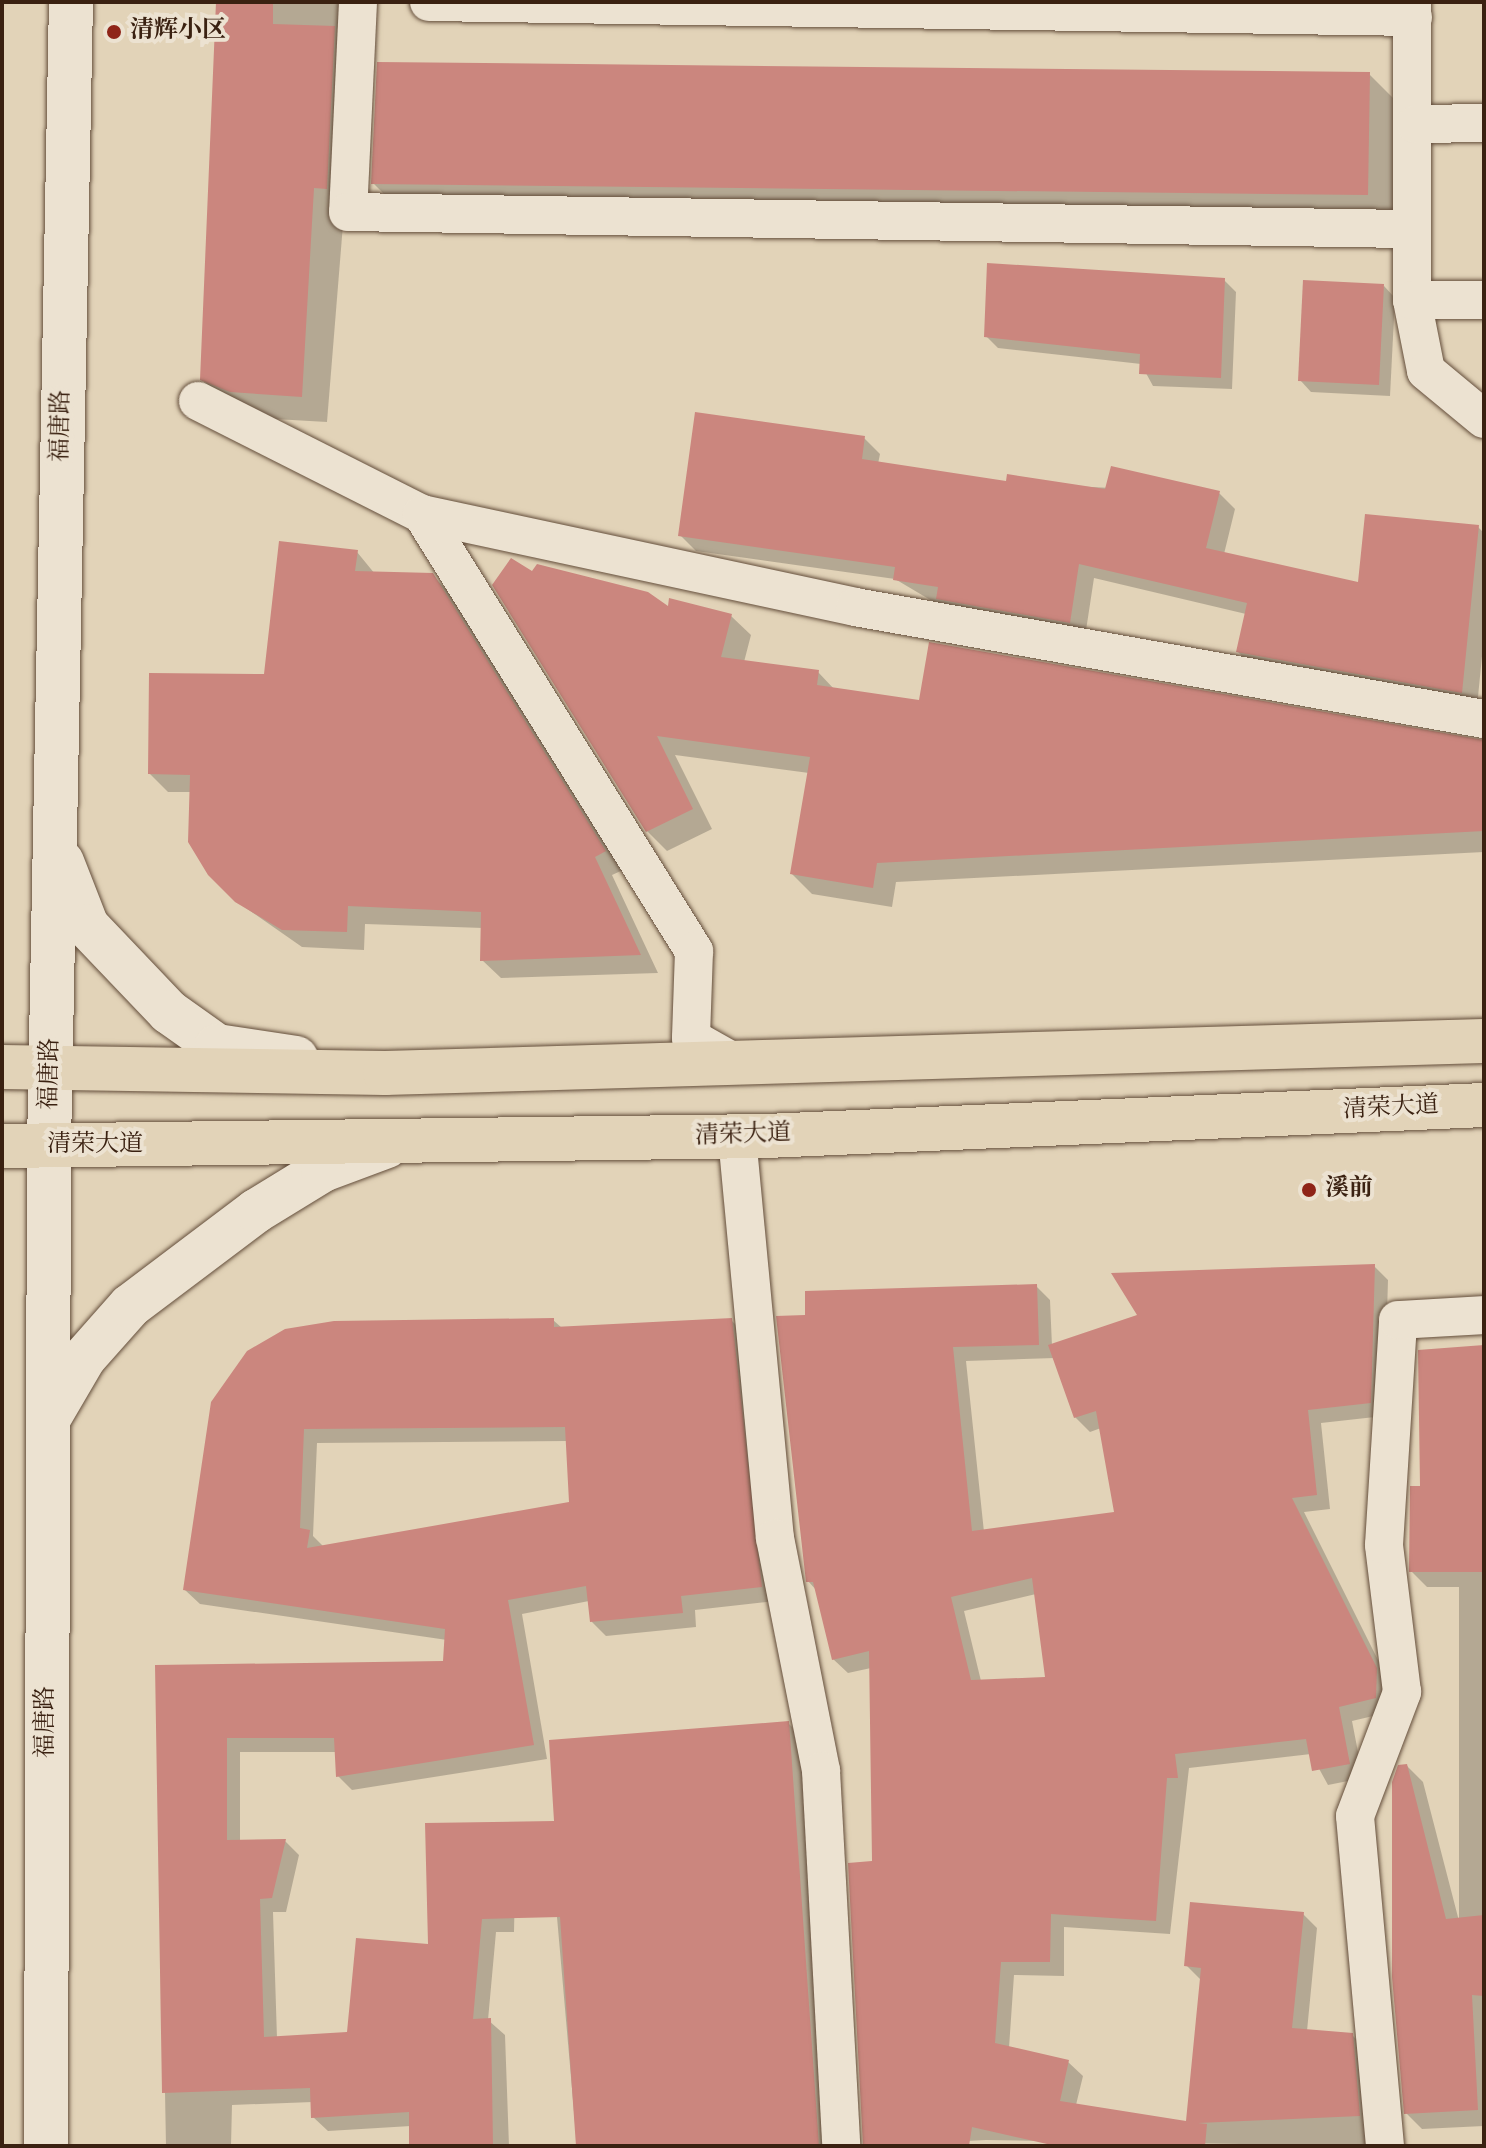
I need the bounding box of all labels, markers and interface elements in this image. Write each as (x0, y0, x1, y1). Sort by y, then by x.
place label: 清辉小区 (130, 18, 226, 46)
marker: 清辉小区 (105, 23, 123, 41)
street label: 福唐路 (47, 390, 77, 462)
street label: 福唐路 (36, 1038, 66, 1110)
street label: 清荣大道 (1342, 1092, 1440, 1126)
street label: 清荣大道 (695, 1120, 791, 1152)
street label: 清荣大道 (47, 1132, 143, 1160)
place label: 溪前 (1325, 1176, 1373, 1204)
marker: 溪前 (1300, 1181, 1318, 1199)
street label: 福唐路 (33, 1686, 61, 1758)

